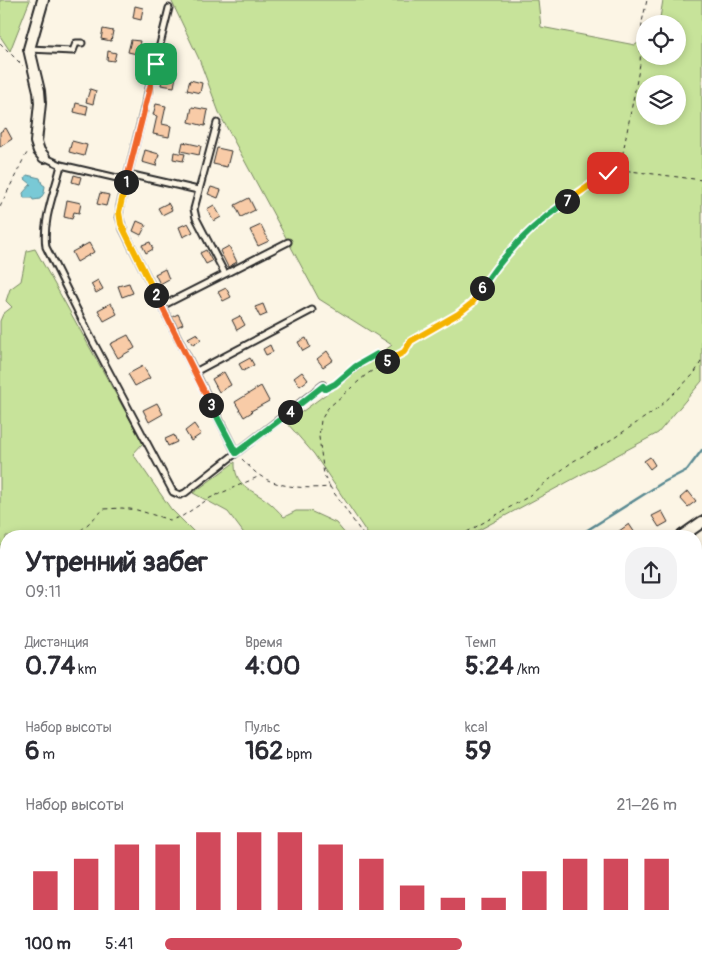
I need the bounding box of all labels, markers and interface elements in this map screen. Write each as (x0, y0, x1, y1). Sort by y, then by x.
map controls (636, 15, 686, 125)
button: locate (636, 15, 686, 65)
pin (135, 43, 177, 85)
icon: arrive (142, 50, 170, 78)
button: layers (636, 75, 686, 125)
pin (587, 152, 629, 194)
icon: check (594, 159, 622, 187)
pin: 1 (114, 170, 138, 194)
text: 1 (124, 174, 129, 191)
pin: 7 (554, 188, 580, 214)
text: 7 (564, 193, 571, 210)
pin: 6 (470, 276, 494, 300)
text: 6 (478, 280, 487, 297)
pin: 2 (144, 282, 168, 308)
text: 2 (153, 287, 160, 304)
pin: 5 (374, 348, 400, 374)
text: 5 (384, 353, 391, 370)
pin: 3 (198, 392, 224, 418)
text: 3 (208, 397, 215, 414)
pin: 4 (278, 400, 302, 424)
text: 4 (286, 404, 295, 421)
text: Утренний забег (25, 545, 208, 580)
button: share (625, 547, 677, 599)
text: 09:11 (25, 582, 61, 602)
text: Дистанция (25, 634, 89, 651)
text: Время (245, 634, 282, 651)
text: Темп (465, 634, 496, 651)
text: 0.74 (25, 651, 75, 682)
text: 4:00 (245, 651, 300, 682)
text: 5:24 (465, 651, 514, 682)
text: km (75, 661, 97, 678)
text: /km (514, 661, 540, 678)
text: Набор высоты (25, 719, 112, 736)
text: Пульс (245, 719, 280, 736)
text: kcal (465, 719, 488, 736)
text: 6 (25, 736, 40, 767)
text: 162 (245, 736, 283, 767)
text: 59 (465, 736, 491, 767)
text: m (40, 746, 55, 763)
text: bpm (283, 746, 312, 763)
text: Набор высоты (25, 795, 124, 815)
text: 21–26 m (616, 795, 677, 815)
text: 100 m (25, 934, 71, 954)
text: 5:41 (105, 934, 133, 954)

